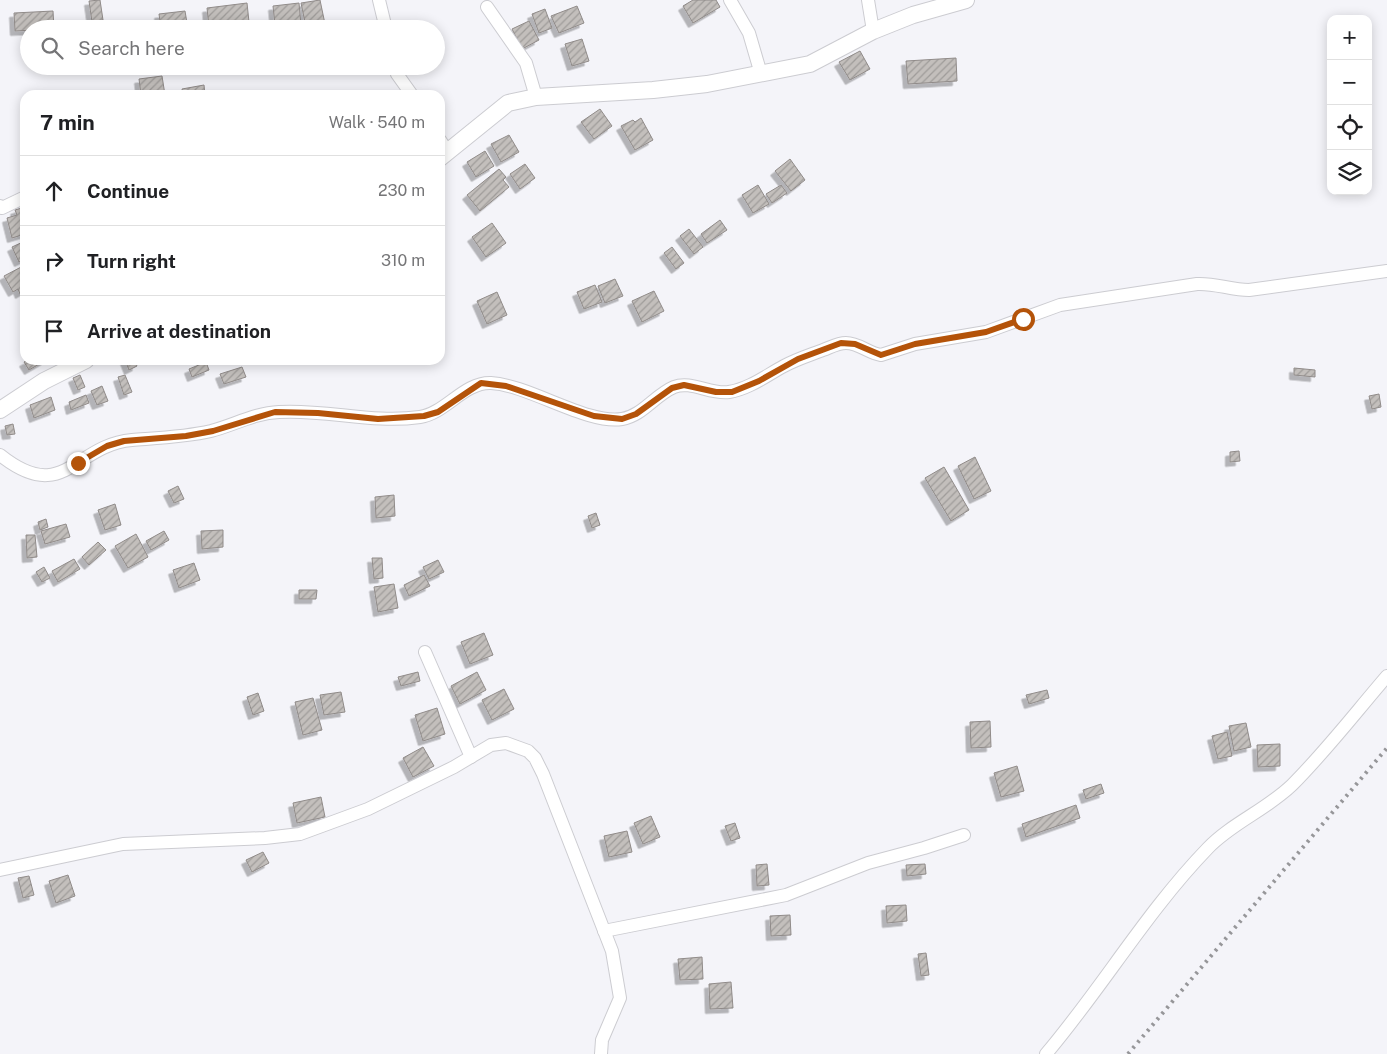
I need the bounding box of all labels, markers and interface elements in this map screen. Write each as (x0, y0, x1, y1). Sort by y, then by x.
map controls (1327, 15, 1372, 195)
button: + (1327, 15, 1372, 60)
search box (20, 20, 445, 75)
icon: search (38, 34, 66, 62)
text: Search here (78, 37, 185, 59)
button: − (1327, 60, 1372, 105)
button: locate (1327, 105, 1372, 150)
text: 7 min (40, 110, 95, 135)
text: Walk · 540 m (329, 113, 425, 132)
button: layers (1327, 150, 1372, 195)
icon: ahead (40, 177, 68, 205)
text: Continue (87, 180, 169, 202)
text: 230 m (378, 181, 425, 200)
icon: right (40, 247, 68, 275)
text: Turn right (87, 250, 176, 272)
text: 310 m (381, 251, 425, 270)
route start (1012, 308, 1035, 331)
icon: arrive (40, 317, 68, 345)
text: Arrive at destination (87, 320, 271, 342)
route end (67, 452, 90, 475)

